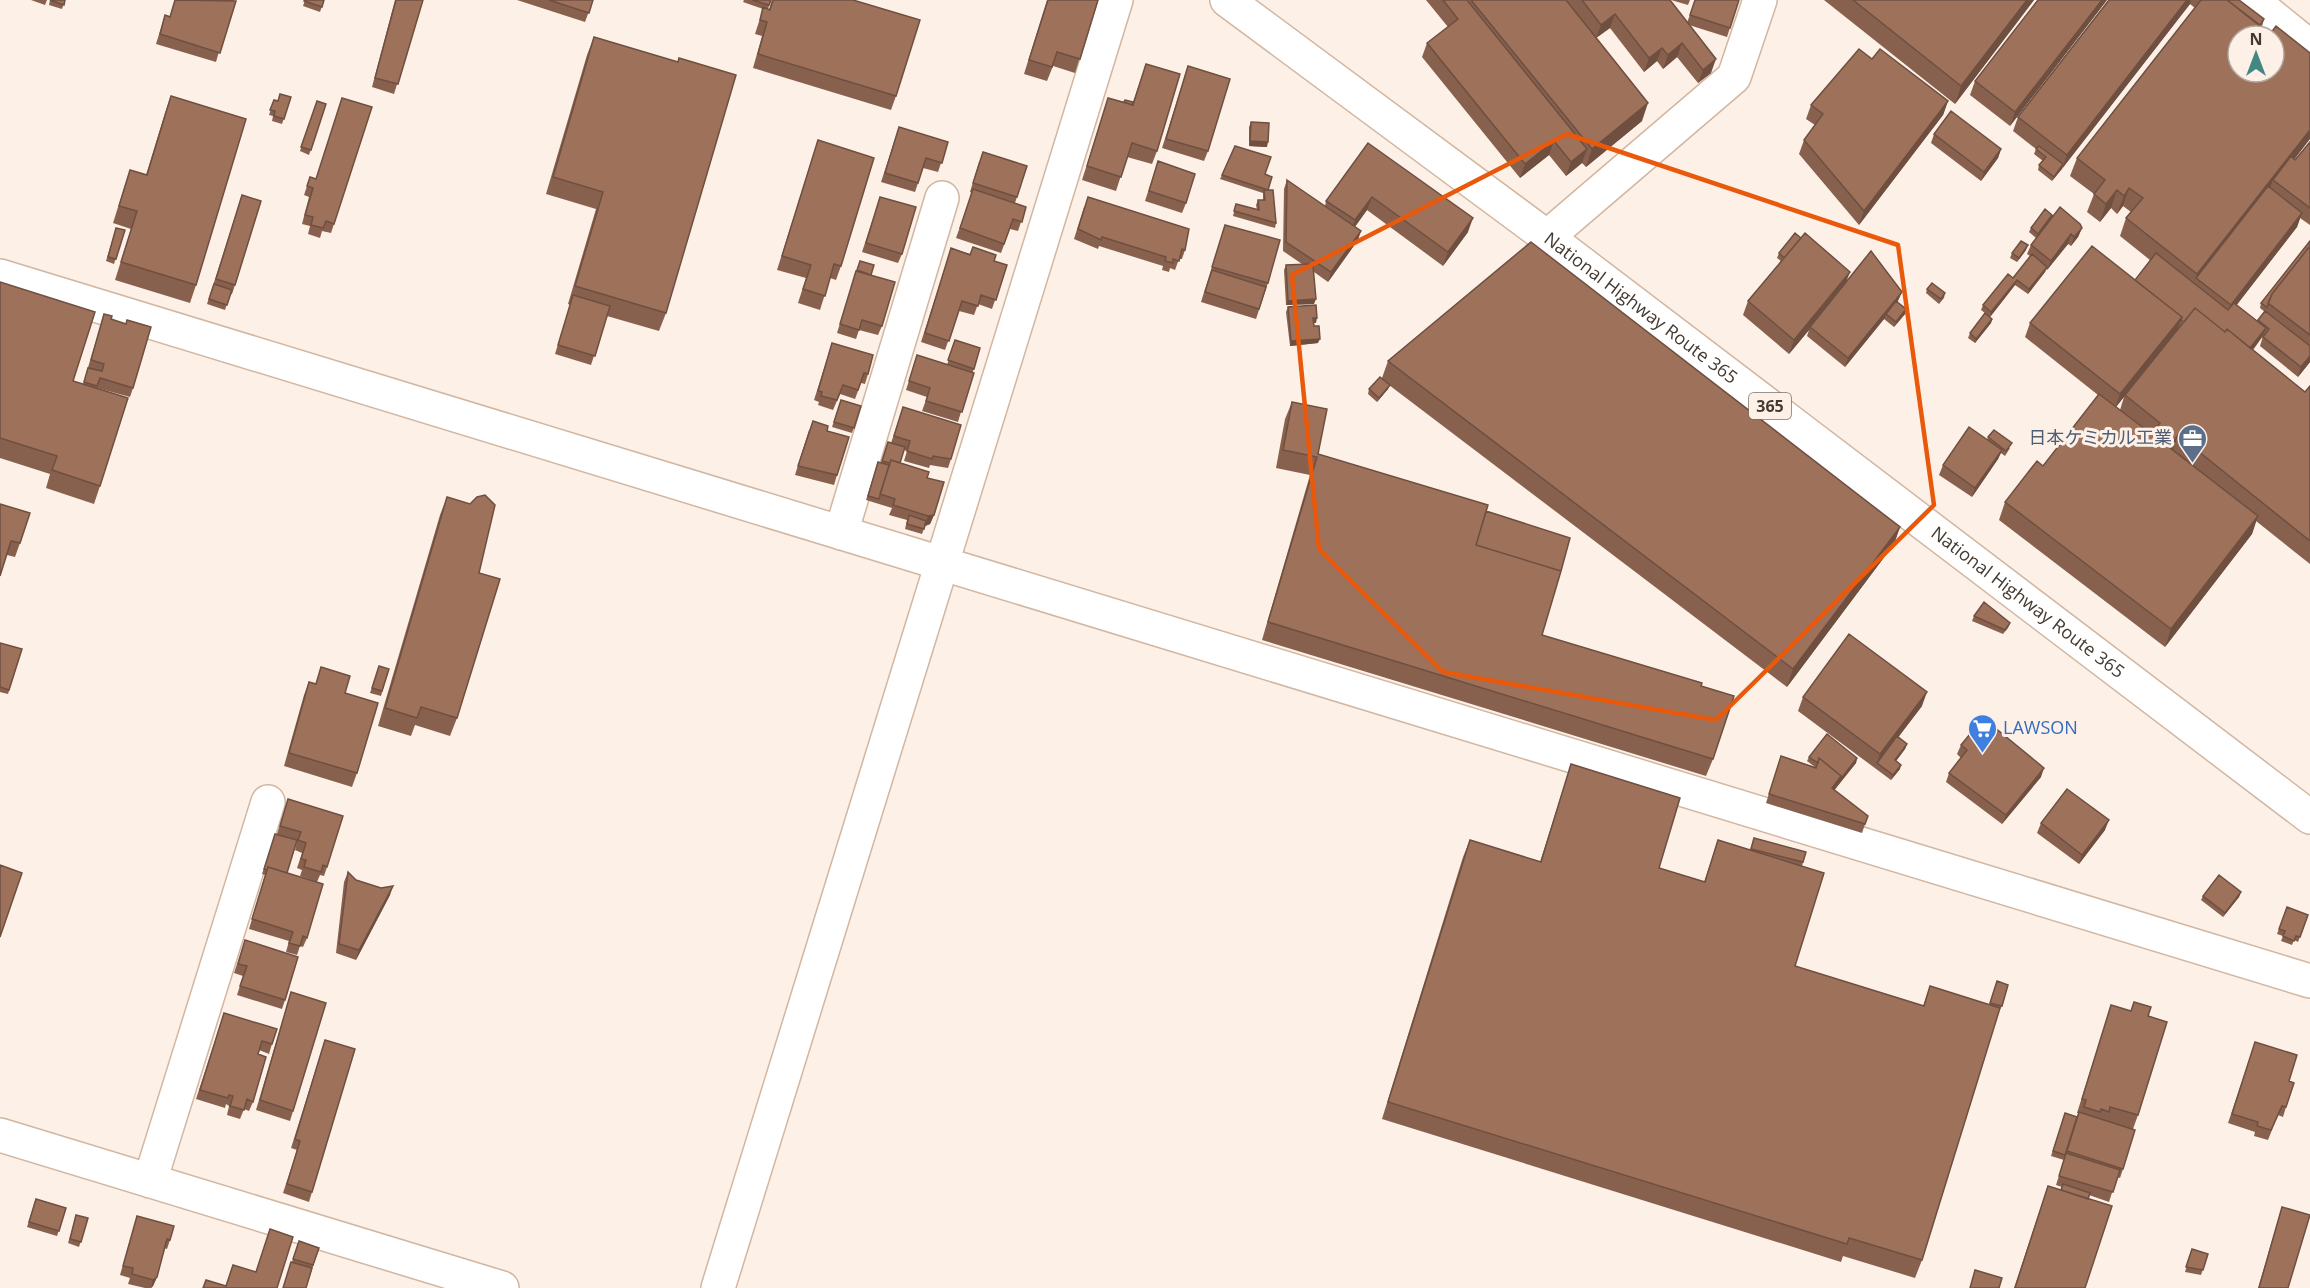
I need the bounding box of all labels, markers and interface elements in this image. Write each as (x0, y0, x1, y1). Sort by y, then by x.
north arrow (2226, 24, 2286, 84)
text: N (2249, 28, 2263, 50)
street label: National Highway Route 365 (1540, 226, 1743, 389)
road number: 365 (1749, 393, 1791, 419)
office icon: 日本ケミカル工業 (2177, 422, 2209, 464)
place label: 日本ケミカル工業 (2029, 425, 2172, 449)
street label: National Highway Route 365 (1927, 520, 2130, 683)
supermarket icon: LAWSON (1966, 712, 1998, 754)
place label: LAWSON (2003, 715, 2078, 739)

